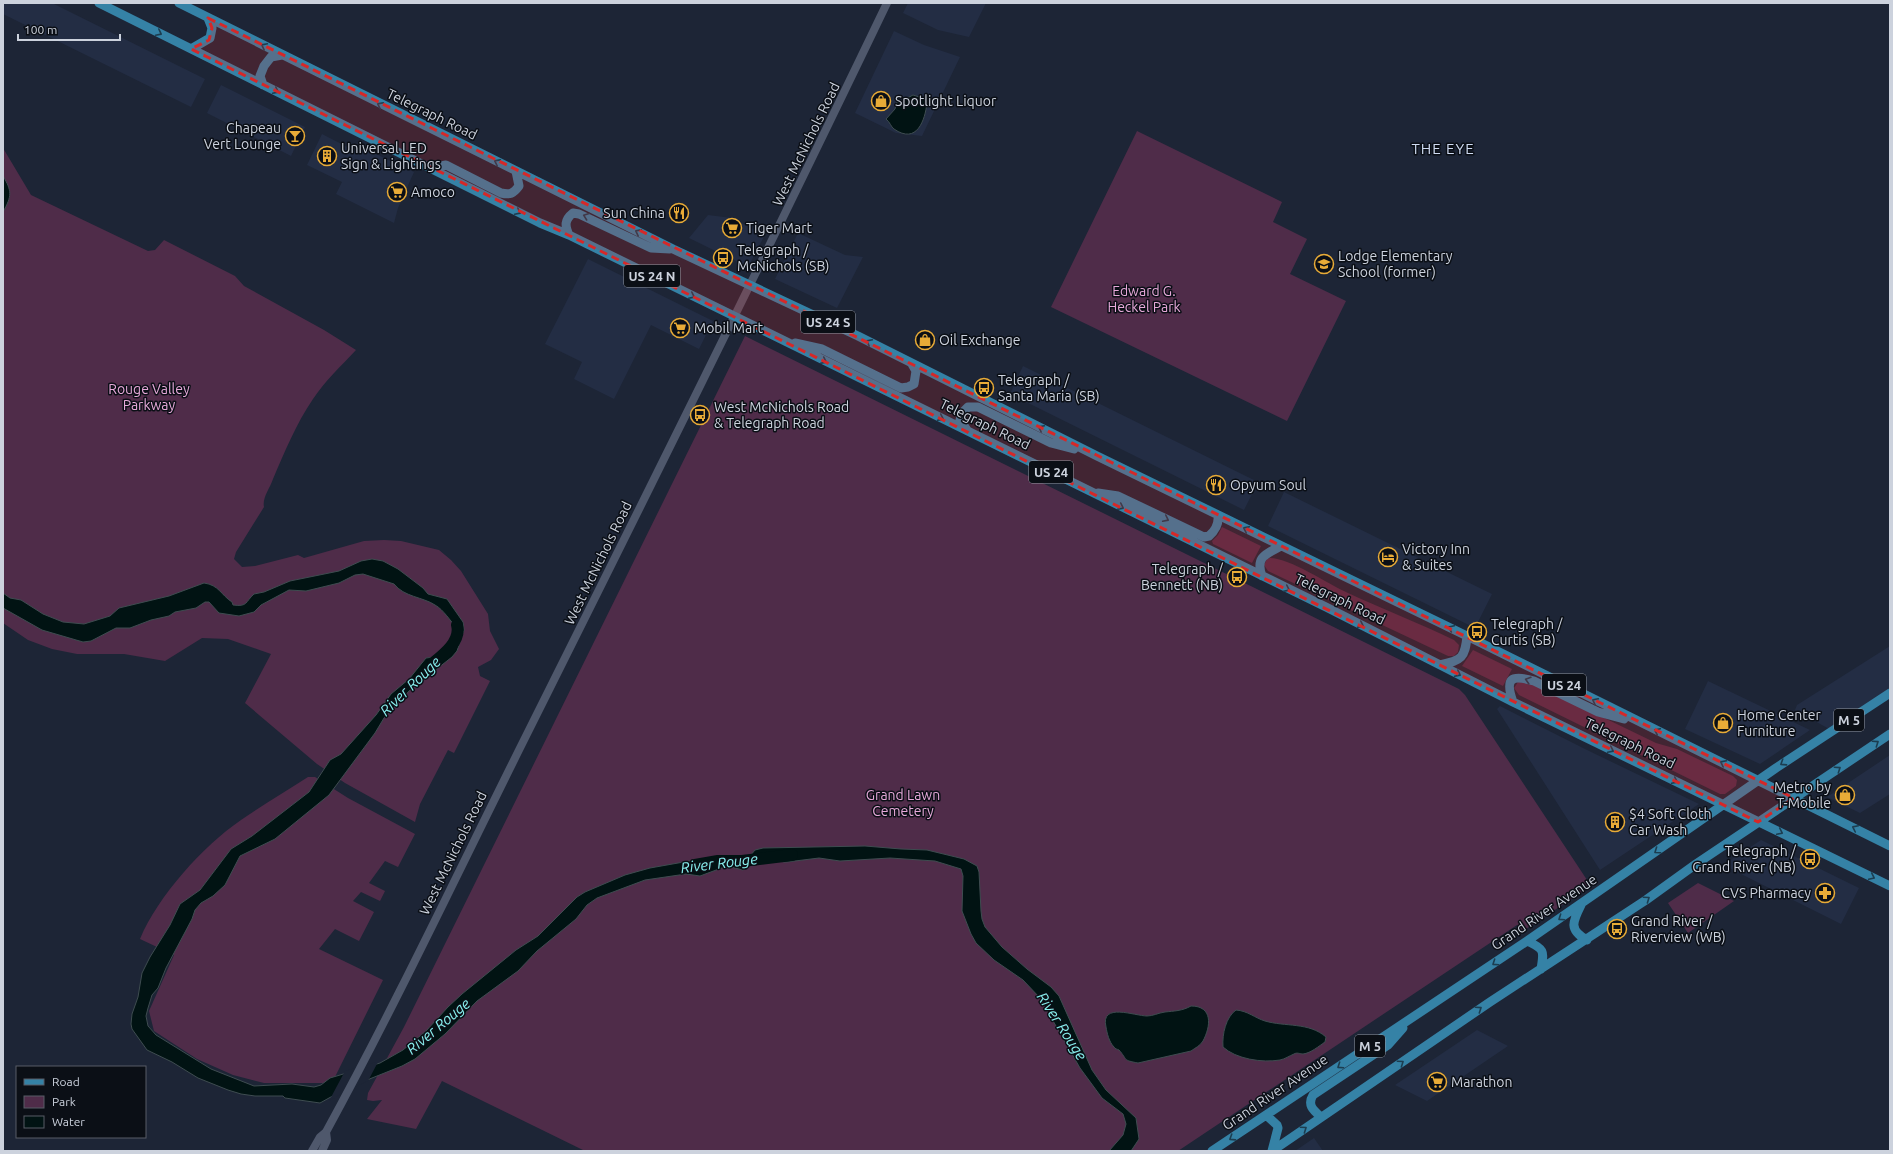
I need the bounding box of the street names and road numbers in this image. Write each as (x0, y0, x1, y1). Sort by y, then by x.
street label: West McNichols Road (769, 80, 843, 208)
street label: Telegraph Road (384, 85, 480, 143)
road number: US 24 N (624, 265, 680, 287)
road number: US 24 S (801, 311, 855, 333)
street label: Telegraph Road (937, 395, 1033, 453)
road number: US 24 (1029, 461, 1073, 483)
street label: West McNichols Road (561, 499, 635, 627)
street label: Telegraph Road (1292, 570, 1388, 628)
road number: US 24 (1542, 674, 1586, 696)
road number: M 5 (1834, 709, 1864, 731)
street label: Telegraph Road (1582, 714, 1678, 772)
street label: West McNichols Road (416, 789, 490, 917)
street label: Grand River Avenue (1488, 871, 1600, 953)
road number: M 5 (1355, 1035, 1385, 1057)
street label: Grand River Avenue (1219, 1051, 1331, 1133)

